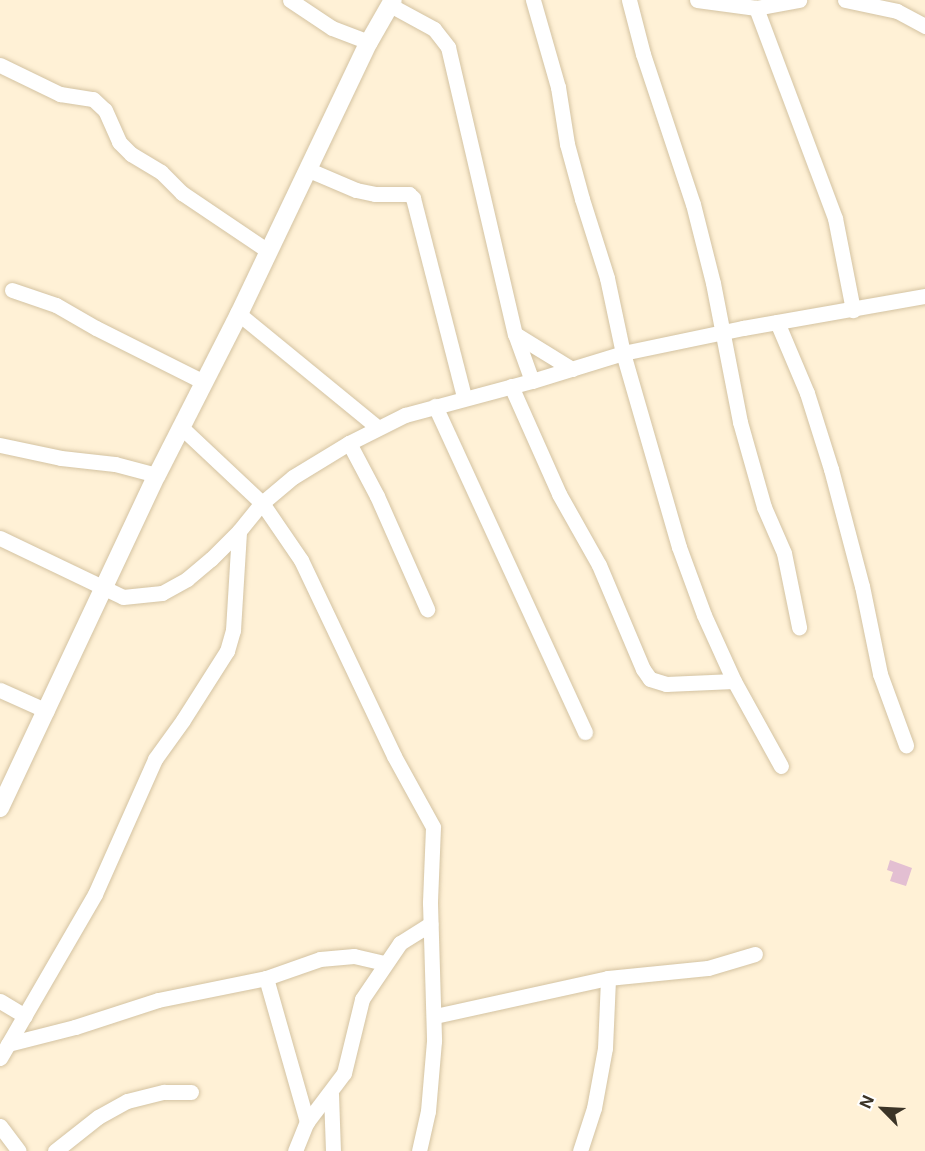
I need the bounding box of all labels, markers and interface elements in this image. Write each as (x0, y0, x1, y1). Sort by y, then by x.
north arrow (853, 1079, 913, 1139)
text: N (855, 1092, 878, 1111)

